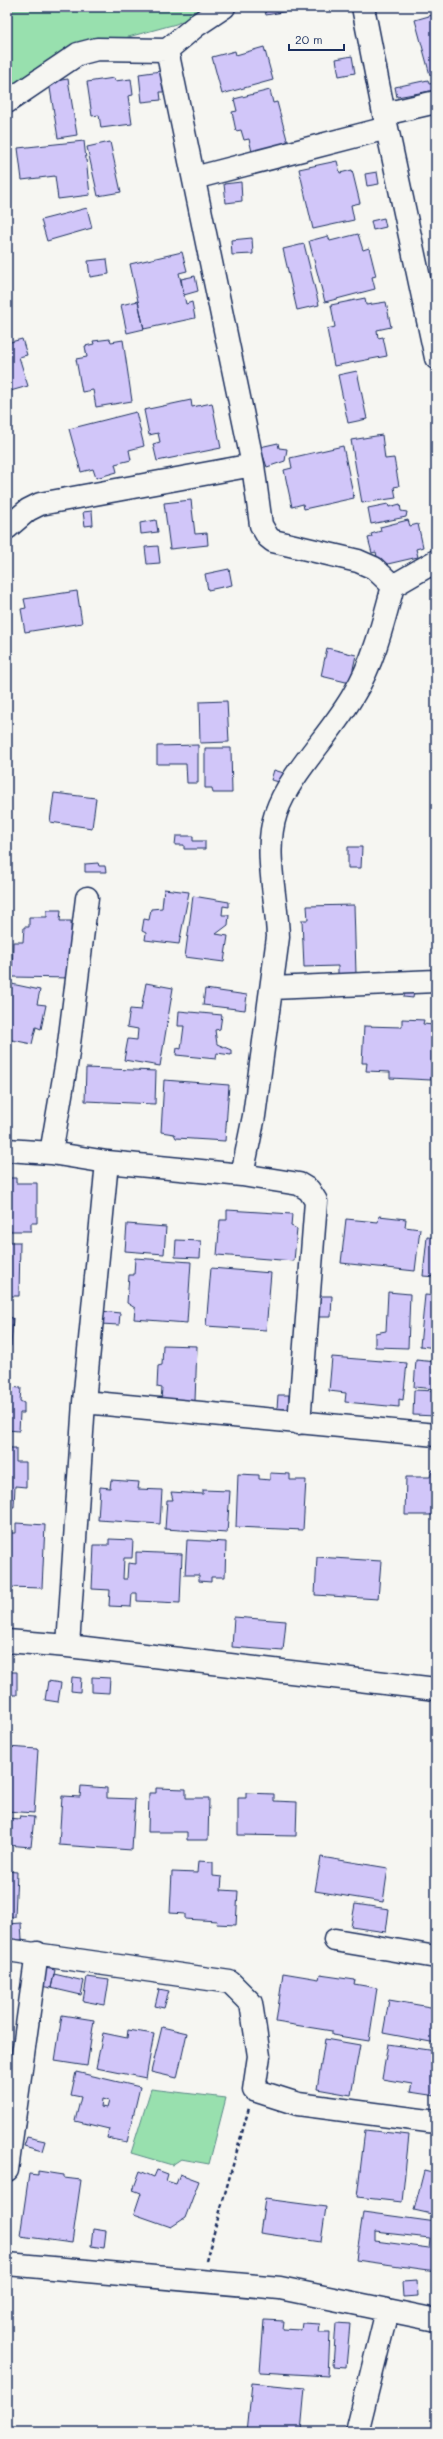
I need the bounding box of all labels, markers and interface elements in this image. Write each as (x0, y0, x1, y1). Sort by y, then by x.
scale bar (289, 26, 344, 52)
text: 20 m (295, 31, 323, 47)

